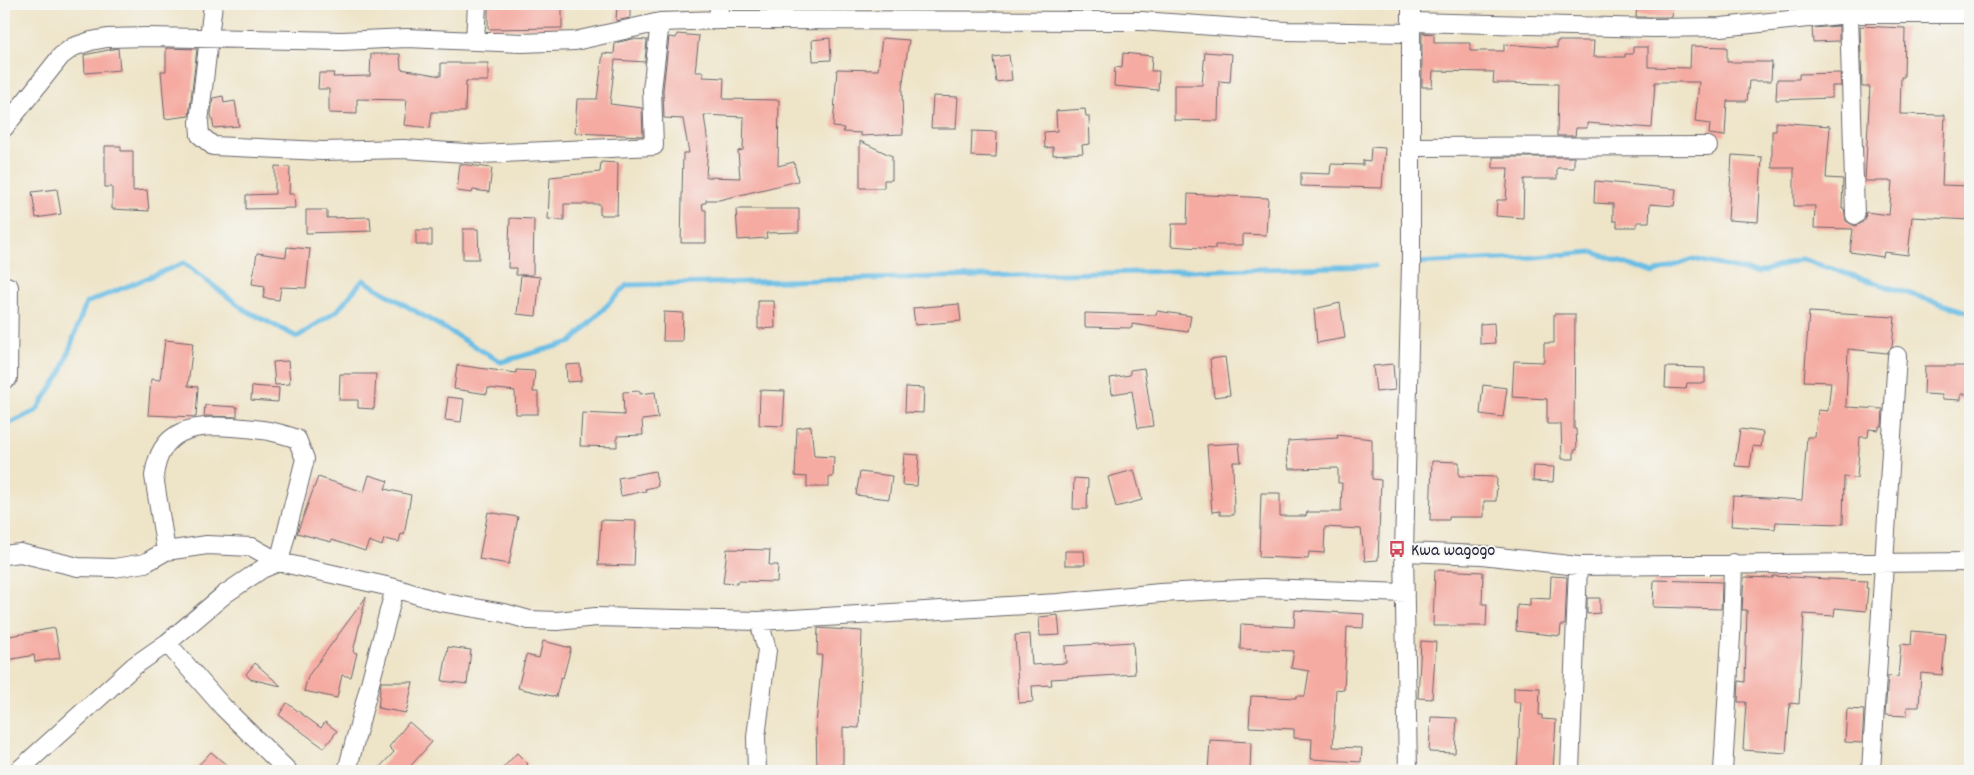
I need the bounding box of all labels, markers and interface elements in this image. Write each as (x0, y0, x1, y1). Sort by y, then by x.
bus stop icon: Kwa wagogo (1387, 539, 1407, 559)
place label: Kwa wagogo (1411, 539, 1495, 564)

